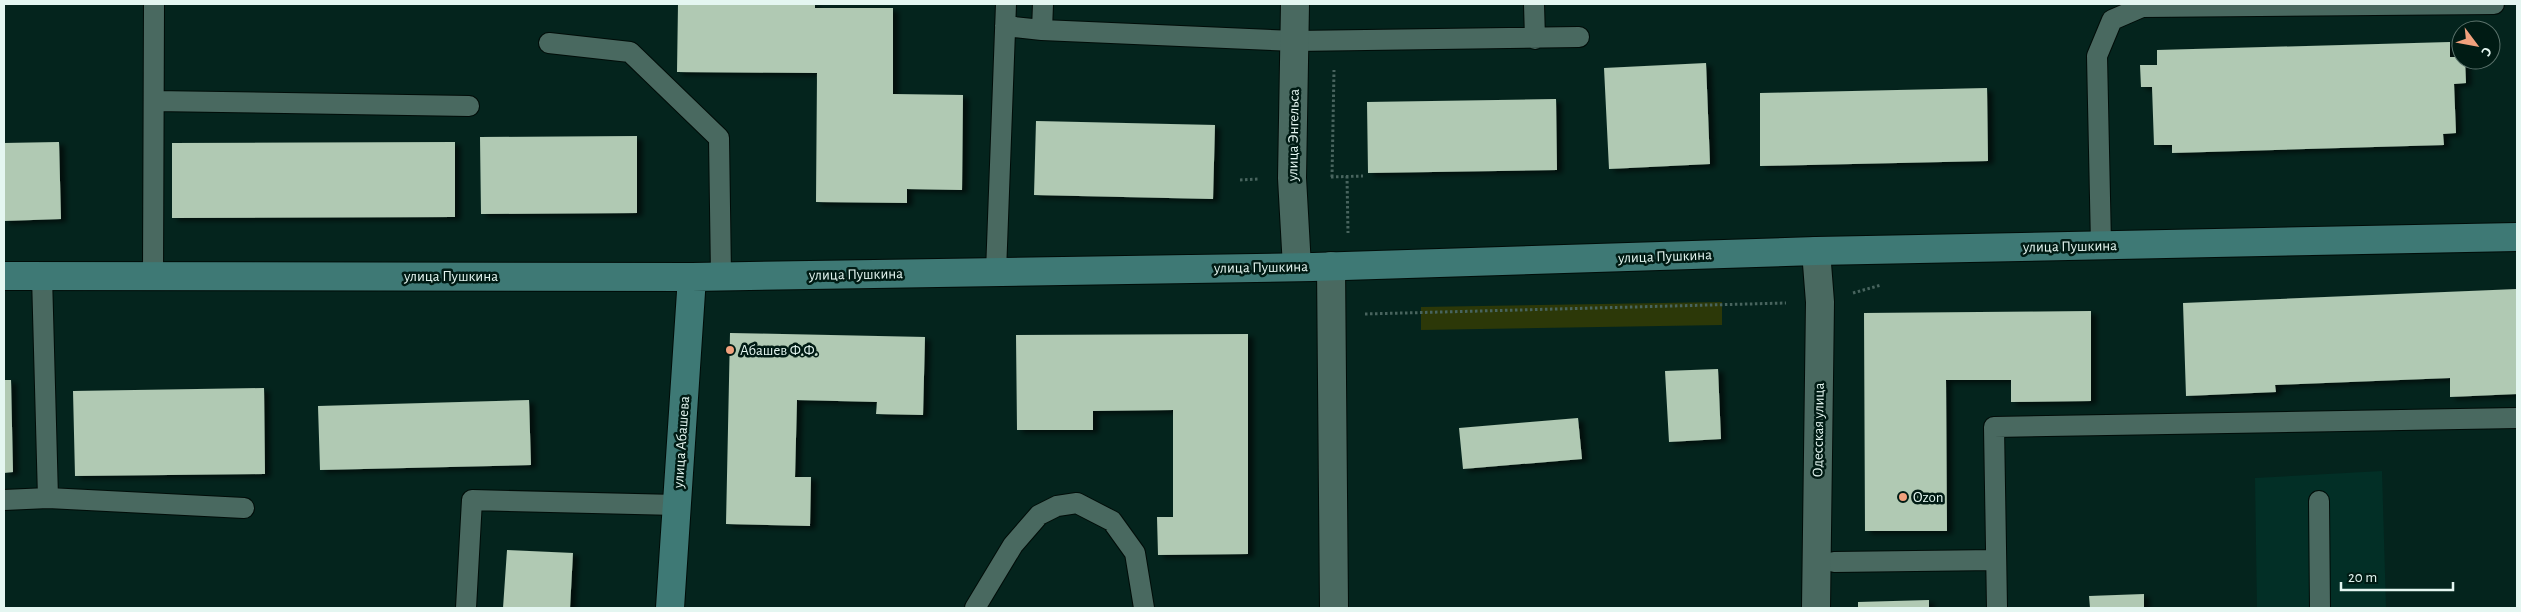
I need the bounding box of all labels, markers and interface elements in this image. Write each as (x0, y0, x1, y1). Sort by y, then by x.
north arrow (2451, 20, 2501, 70)
text: С (2478, 44, 2494, 59)
street label: улица Энгельса (1285, 88, 1302, 182)
street label: улица Пушкина (2022, 238, 2117, 255)
street label: улица Пушкина (1617, 247, 1712, 266)
street label: улица Пушкина (1213, 259, 1308, 276)
street label: улица Пушкина (808, 266, 903, 283)
street label: улица Пушкина (403, 269, 498, 284)
place label: Абашев Ф.Ф. (740, 343, 818, 358)
marker: Абашев Ф.Ф. (724, 344, 736, 356)
street label: Одесская улица (1810, 382, 1827, 478)
street label: улица Абашева (671, 395, 692, 490)
place label: Ozon (1913, 490, 1943, 505)
marker: Ozon (1897, 491, 1909, 503)
scale bar (2341, 560, 2454, 592)
text: 20 m (2348, 570, 2377, 585)

